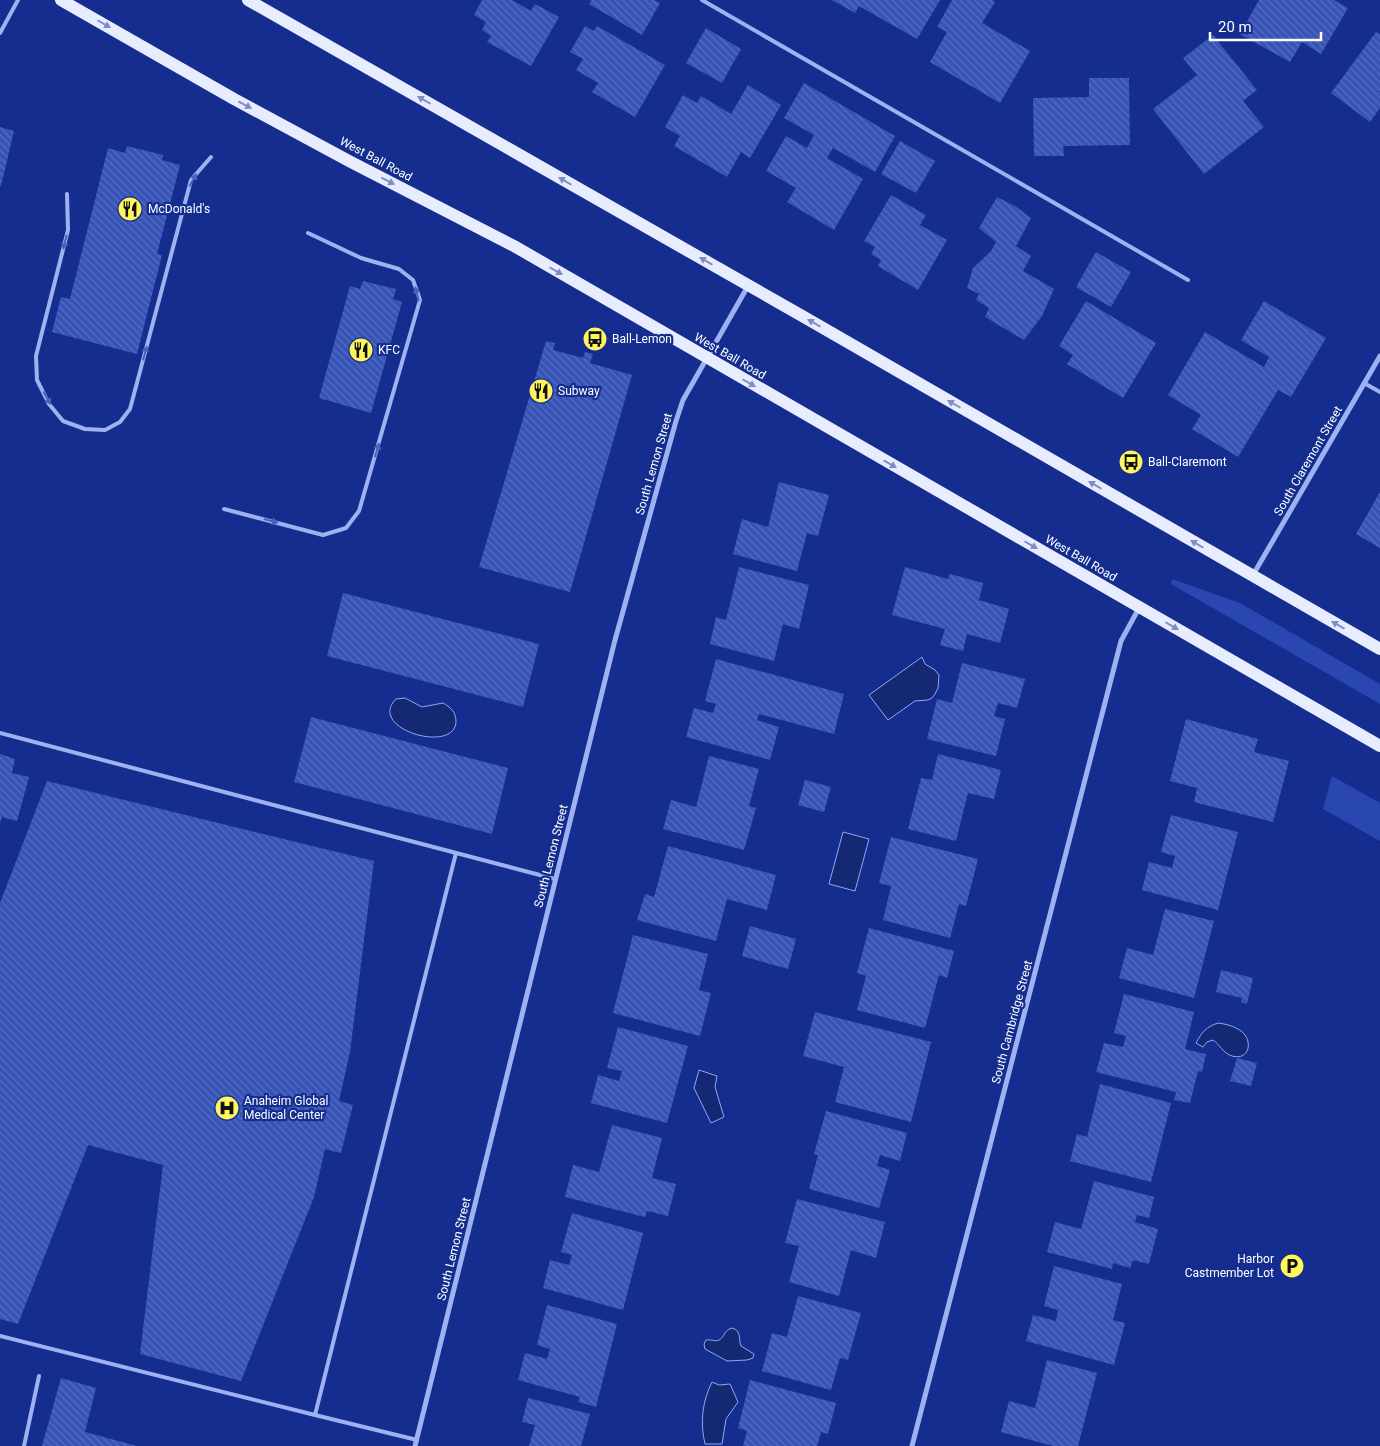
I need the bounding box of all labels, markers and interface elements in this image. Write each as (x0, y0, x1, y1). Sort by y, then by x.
scale bar (1210, 10, 1321, 42)
text: 20 m (1218, 18, 1252, 36)
one-way arrow (97, 20, 110, 29)
one-way arrow (417, 96, 430, 105)
one-way arrow (237, 101, 252, 109)
street label: West Ball Road (337, 134, 415, 184)
one-way arrow (188, 174, 197, 187)
one-way arrow (381, 177, 395, 185)
one-way arrow (558, 177, 572, 185)
restaurant icon: McDonald's (117, 196, 143, 222)
place label: McDonald's (148, 202, 210, 216)
one-way arrow (61, 234, 69, 249)
one-way arrow (699, 257, 713, 266)
one-way arrow (549, 266, 562, 275)
one-way arrow (413, 286, 421, 302)
one-way arrow (807, 318, 820, 327)
bus stop icon: Ball-Lemon (582, 326, 608, 352)
street label: West Ball Road (692, 330, 768, 382)
place label: Ball-Lemon (612, 332, 672, 346)
restaurant icon: KFC (348, 337, 374, 363)
place label: KFC (378, 343, 400, 357)
one-way arrow (141, 346, 149, 361)
restaurant icon: Subway (528, 378, 554, 404)
one-way arrow (743, 378, 756, 387)
place label: Subway (558, 384, 600, 398)
one-way arrow (42, 392, 51, 405)
one-way arrow (947, 400, 962, 408)
street label: South Claremont Street (1271, 404, 1345, 518)
street label: South Lemon Street (633, 411, 675, 517)
one-way arrow (373, 442, 381, 457)
bus stop icon: Ball-Claremont (1118, 449, 1144, 475)
place label: Ball-Claremont (1148, 455, 1227, 469)
one-way arrow (883, 459, 897, 468)
one-way arrow (1089, 481, 1102, 490)
one-way arrow (264, 518, 279, 526)
street label: West Ball Road (1043, 532, 1119, 584)
one-way arrow (1190, 539, 1203, 548)
one-way arrow (1023, 541, 1038, 549)
one-way arrow (1331, 620, 1344, 629)
one-way arrow (1164, 622, 1179, 630)
street label: South Lemon Street (531, 803, 571, 909)
street label: South Cambridge Street (989, 959, 1035, 1085)
place label: Anaheim Global Medical Center (244, 1094, 329, 1122)
hospital icon: Anaheim Global Medical Center (214, 1095, 240, 1121)
street label: South Lemon Street (434, 1196, 474, 1302)
place label: Harbor Castmember Lot (1185, 1252, 1274, 1280)
parking icon: Harbor Castmember Lot (1279, 1253, 1305, 1279)

